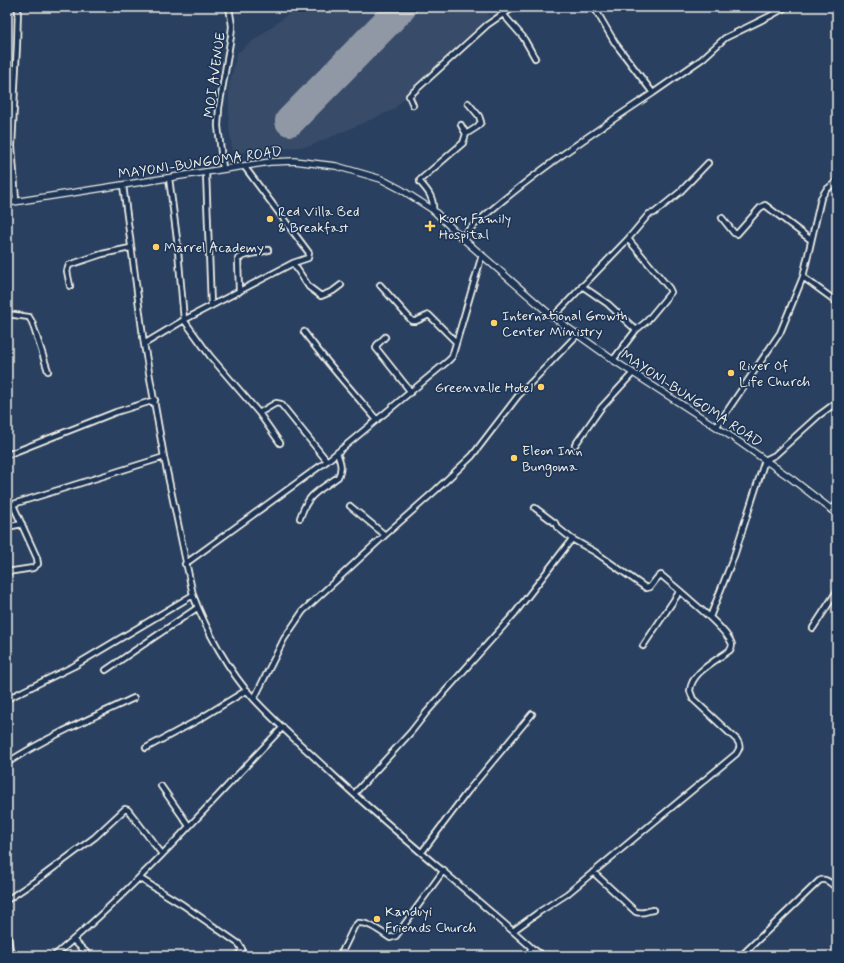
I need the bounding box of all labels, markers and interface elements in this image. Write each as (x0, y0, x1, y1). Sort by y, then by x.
street label: MOI AVENUE (200, 31, 230, 119)
street label: MAYONI-BUNGOMA ROAD (117, 143, 283, 183)
place label: Red Villa Bed & Breakfast (278, 203, 359, 237)
place label: Kory Family Hospital (439, 210, 511, 244)
marker: Red Villa Bed & Breakfast (265, 214, 275, 224)
marker: Kory Family Hospital (424, 220, 436, 232)
place label: Marrel Academy (164, 239, 264, 257)
marker: Marrel Academy (151, 242, 161, 252)
place label: International Growth Center Ministry (502, 307, 628, 341)
marker: International Growth Center Ministry (489, 318, 499, 328)
street label: MAYONI-BUNGOMA ROAD (617, 346, 766, 451)
place label: River Of Life Church (739, 357, 810, 391)
marker: River Of Life Church (726, 368, 736, 378)
place label: Greenvalle Hotel (435, 379, 533, 397)
marker: Greenvalle Hotel (536, 382, 546, 392)
place label: Eleon Inn Bungoma (522, 442, 582, 477)
marker: Eleon Inn Bungoma (509, 453, 519, 463)
place label: Kanduyi Friends Church (385, 903, 476, 937)
marker: Kanduyi Friends Church (372, 914, 382, 924)

